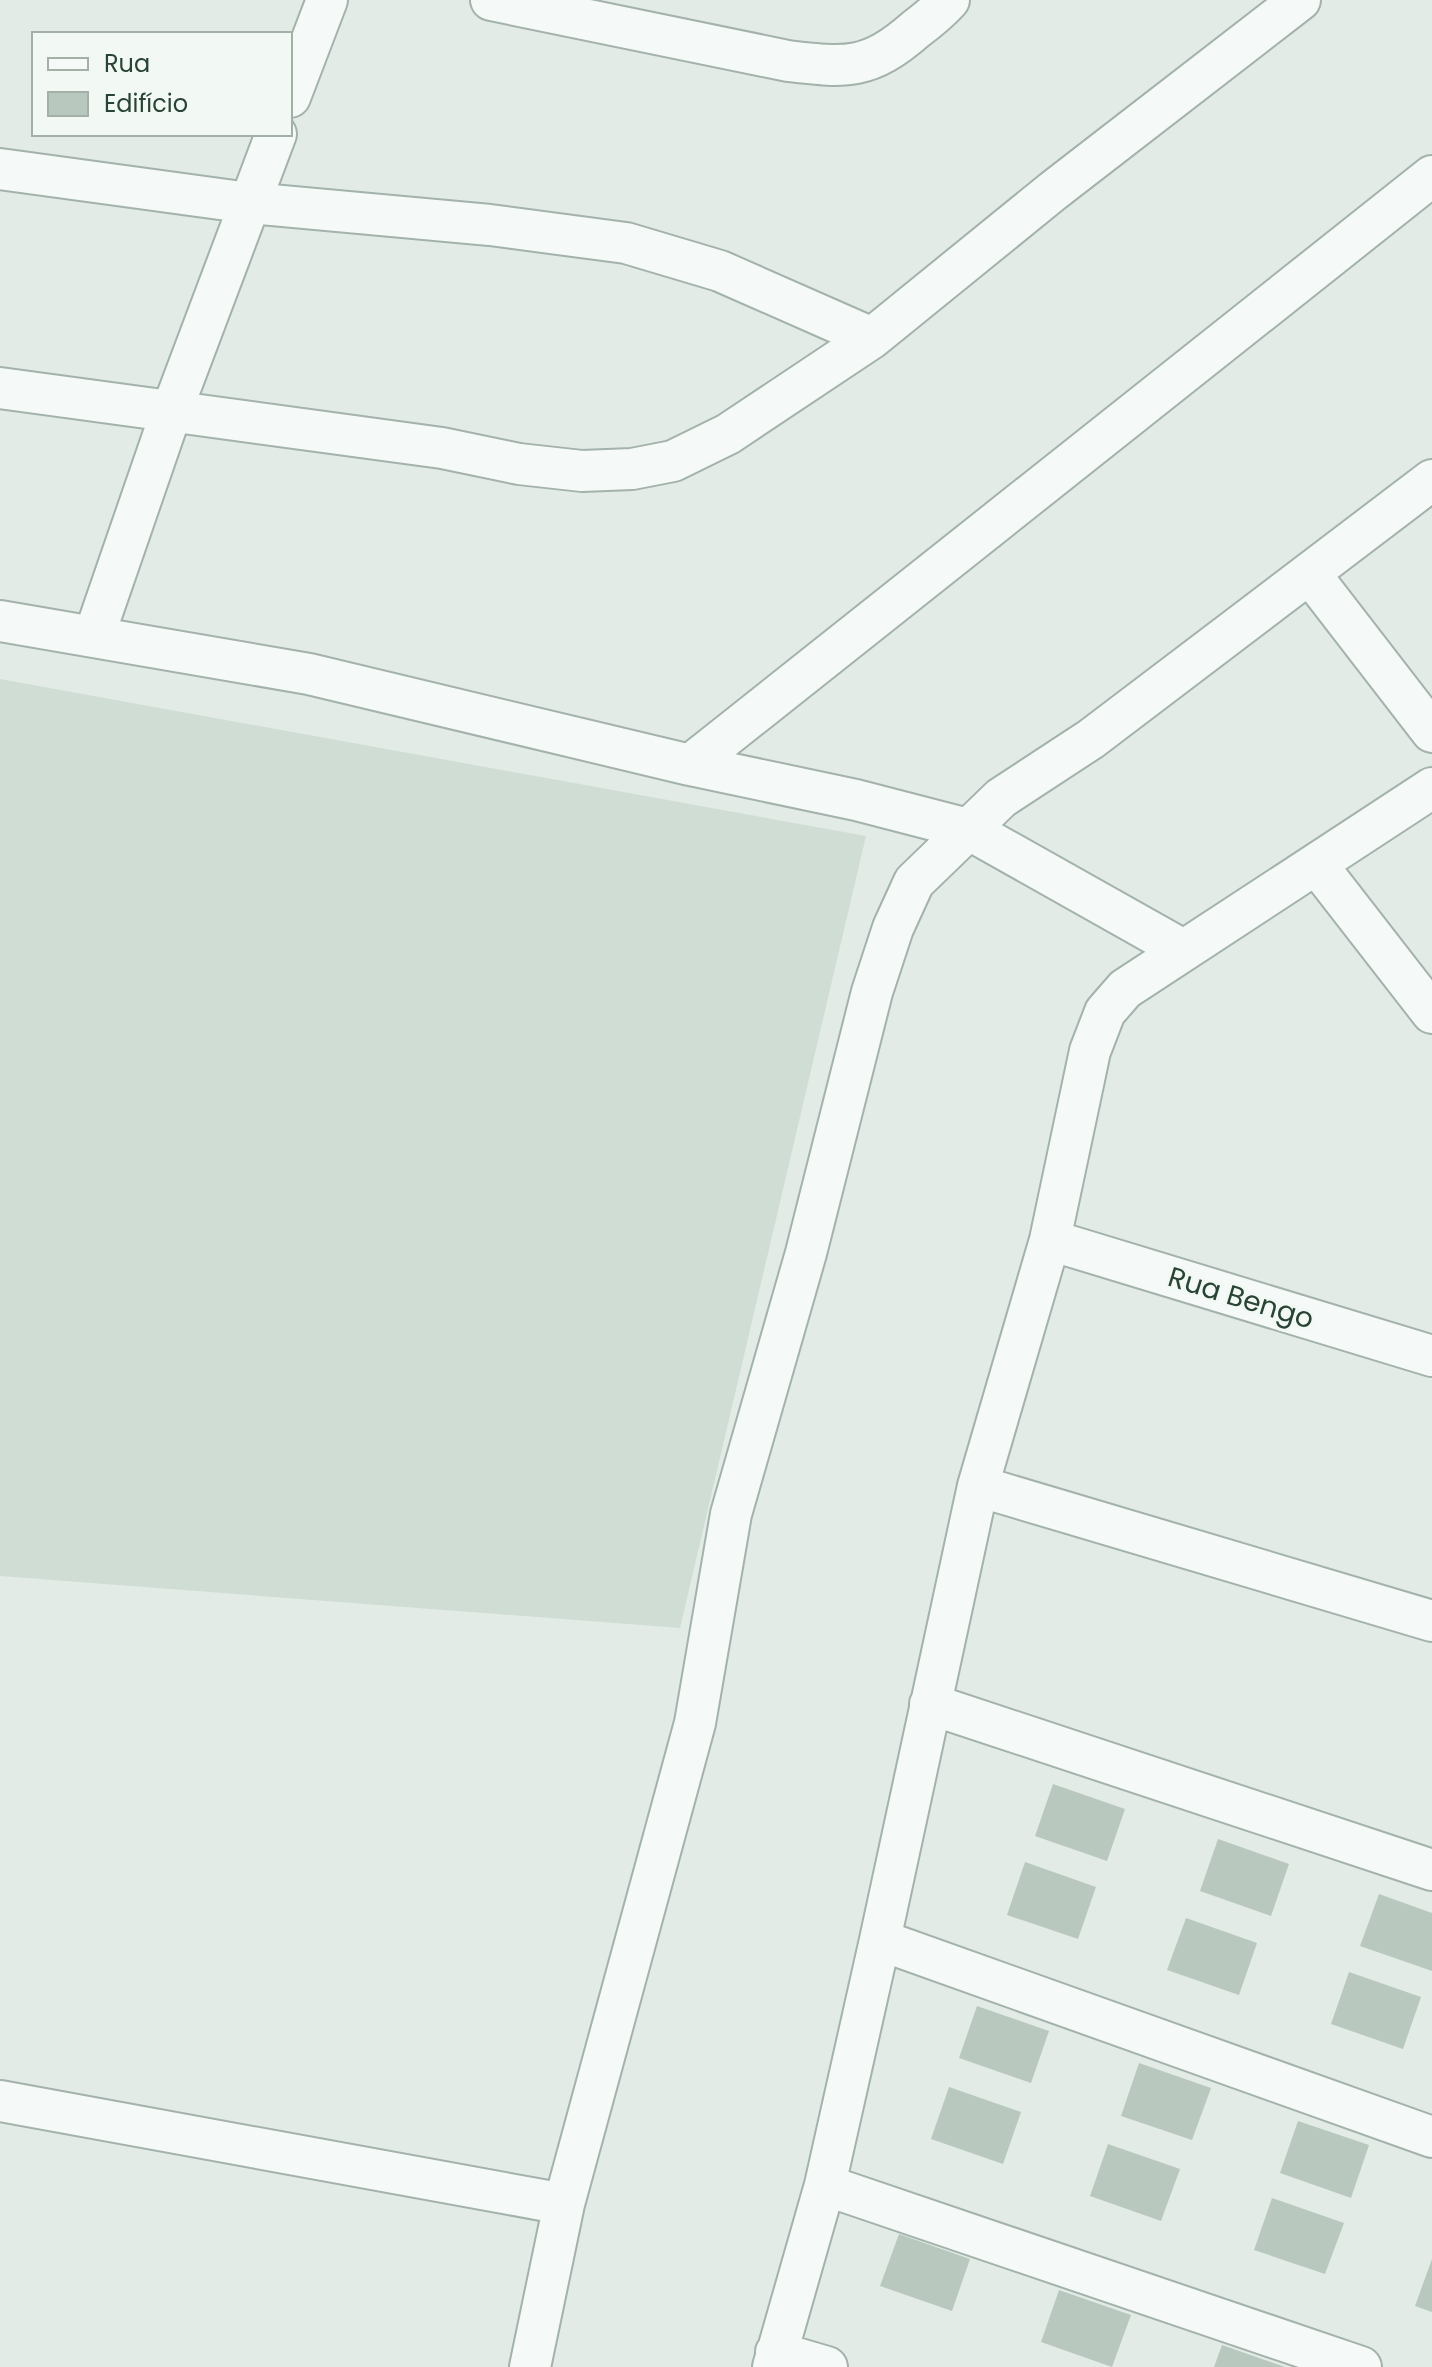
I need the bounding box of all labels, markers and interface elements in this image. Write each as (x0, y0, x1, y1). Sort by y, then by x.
legend (32, 32, 292, 136)
text: Rua (104, 47, 150, 80)
text: Edifício (104, 87, 188, 120)
street label: Rua Bengo (1163, 1257, 1319, 1339)

